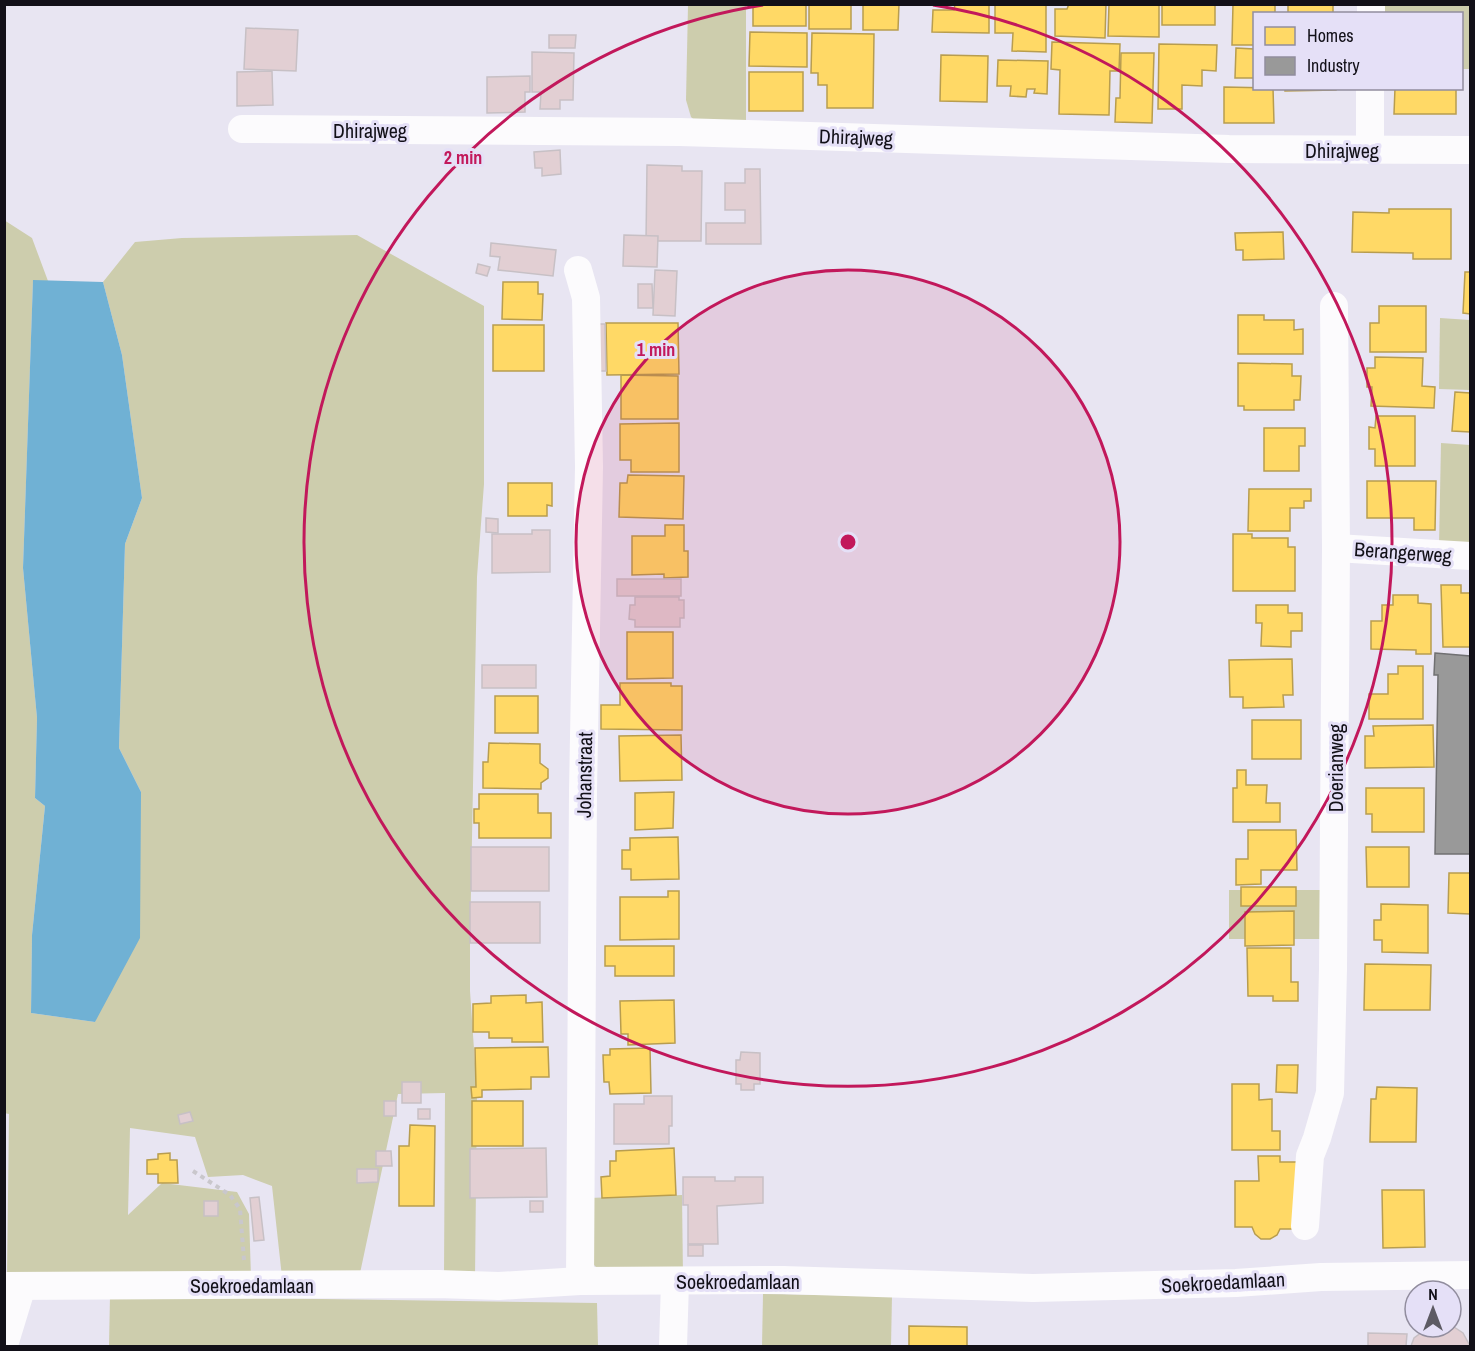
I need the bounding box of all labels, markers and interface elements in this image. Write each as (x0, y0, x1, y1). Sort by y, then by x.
legend (1253, 12, 1463, 90)
text: Homes (1307, 23, 1354, 48)
text: Industry (1307, 53, 1360, 78)
street label: Dhirajweg (333, 117, 407, 144)
street label: Dhirajweg (819, 122, 893, 152)
street label: Dhirajweg (1305, 137, 1379, 164)
text: 2 min (444, 145, 482, 170)
text: 1 min (637, 337, 675, 362)
centre of rings (838, 532, 858, 552)
street label: Berangerweg (1353, 535, 1453, 569)
street label: Doerianweg (1322, 724, 1349, 812)
street label: Johanstraat (570, 731, 598, 818)
street label: Soekroedamlaan (1160, 1265, 1286, 1299)
street label: Soekroedamlaan (676, 1268, 800, 1295)
street label: Soekroedamlaan (190, 1272, 314, 1299)
north arrow (1403, 1279, 1463, 1339)
text: N (1428, 1283, 1438, 1305)

